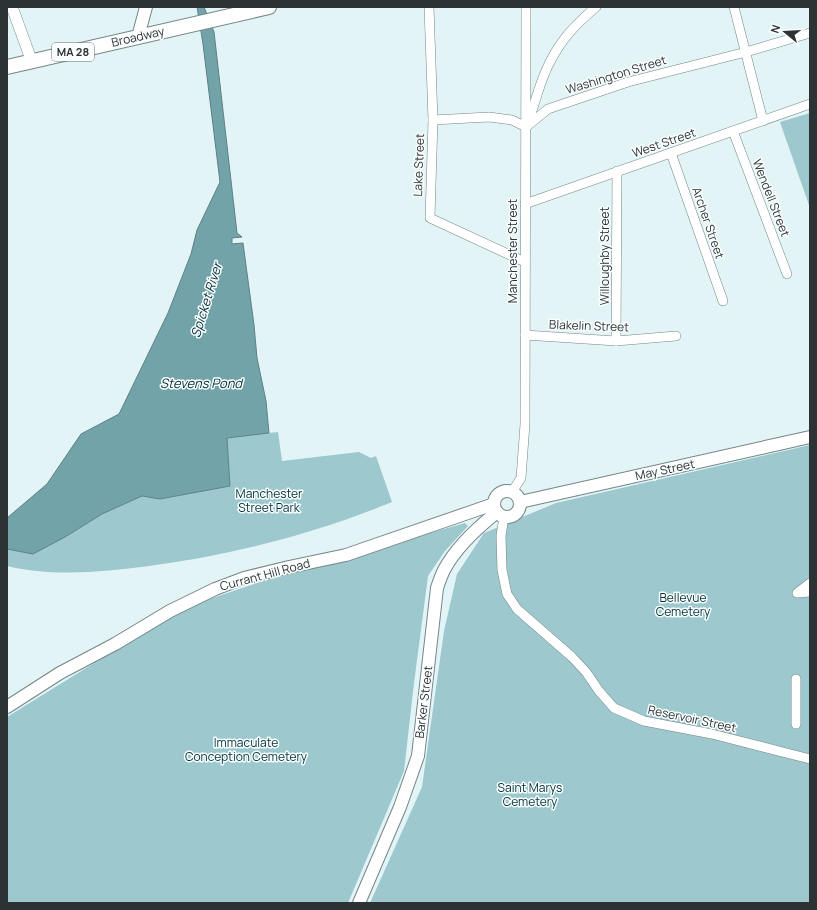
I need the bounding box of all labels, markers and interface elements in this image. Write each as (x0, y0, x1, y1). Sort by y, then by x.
north arrow (765, 12, 805, 52)
street label: Broadway (110, 22, 167, 51)
text: N (767, 23, 783, 35)
road number: MA 28 (52, 43, 94, 61)
street label: Washington Street (564, 51, 668, 98)
street label: West Street (630, 124, 698, 161)
street label: Lake Street (409, 133, 428, 197)
street label: Wendell Street (749, 157, 794, 239)
street label: Archer Street (688, 185, 729, 261)
street label: Manchester Street (504, 199, 521, 303)
street label: Willoughby Street (596, 207, 613, 305)
water label: Spicket River (186, 258, 227, 340)
street label: Blakelin Street (549, 316, 630, 335)
water label: Stevens Pond (160, 374, 244, 392)
street label: May Street (634, 455, 696, 484)
park label: Manchester Street Park (236, 485, 303, 516)
street label: Currant Hill Road (218, 554, 312, 595)
park label: Bellevue Cemetery (656, 589, 711, 620)
street label: Barker Street (411, 664, 436, 739)
street label: Reservoir Street (646, 701, 738, 736)
park label: Immaculate Conception Cemetery (185, 734, 308, 765)
park label: Saint Marys Cemetery (498, 779, 562, 810)

